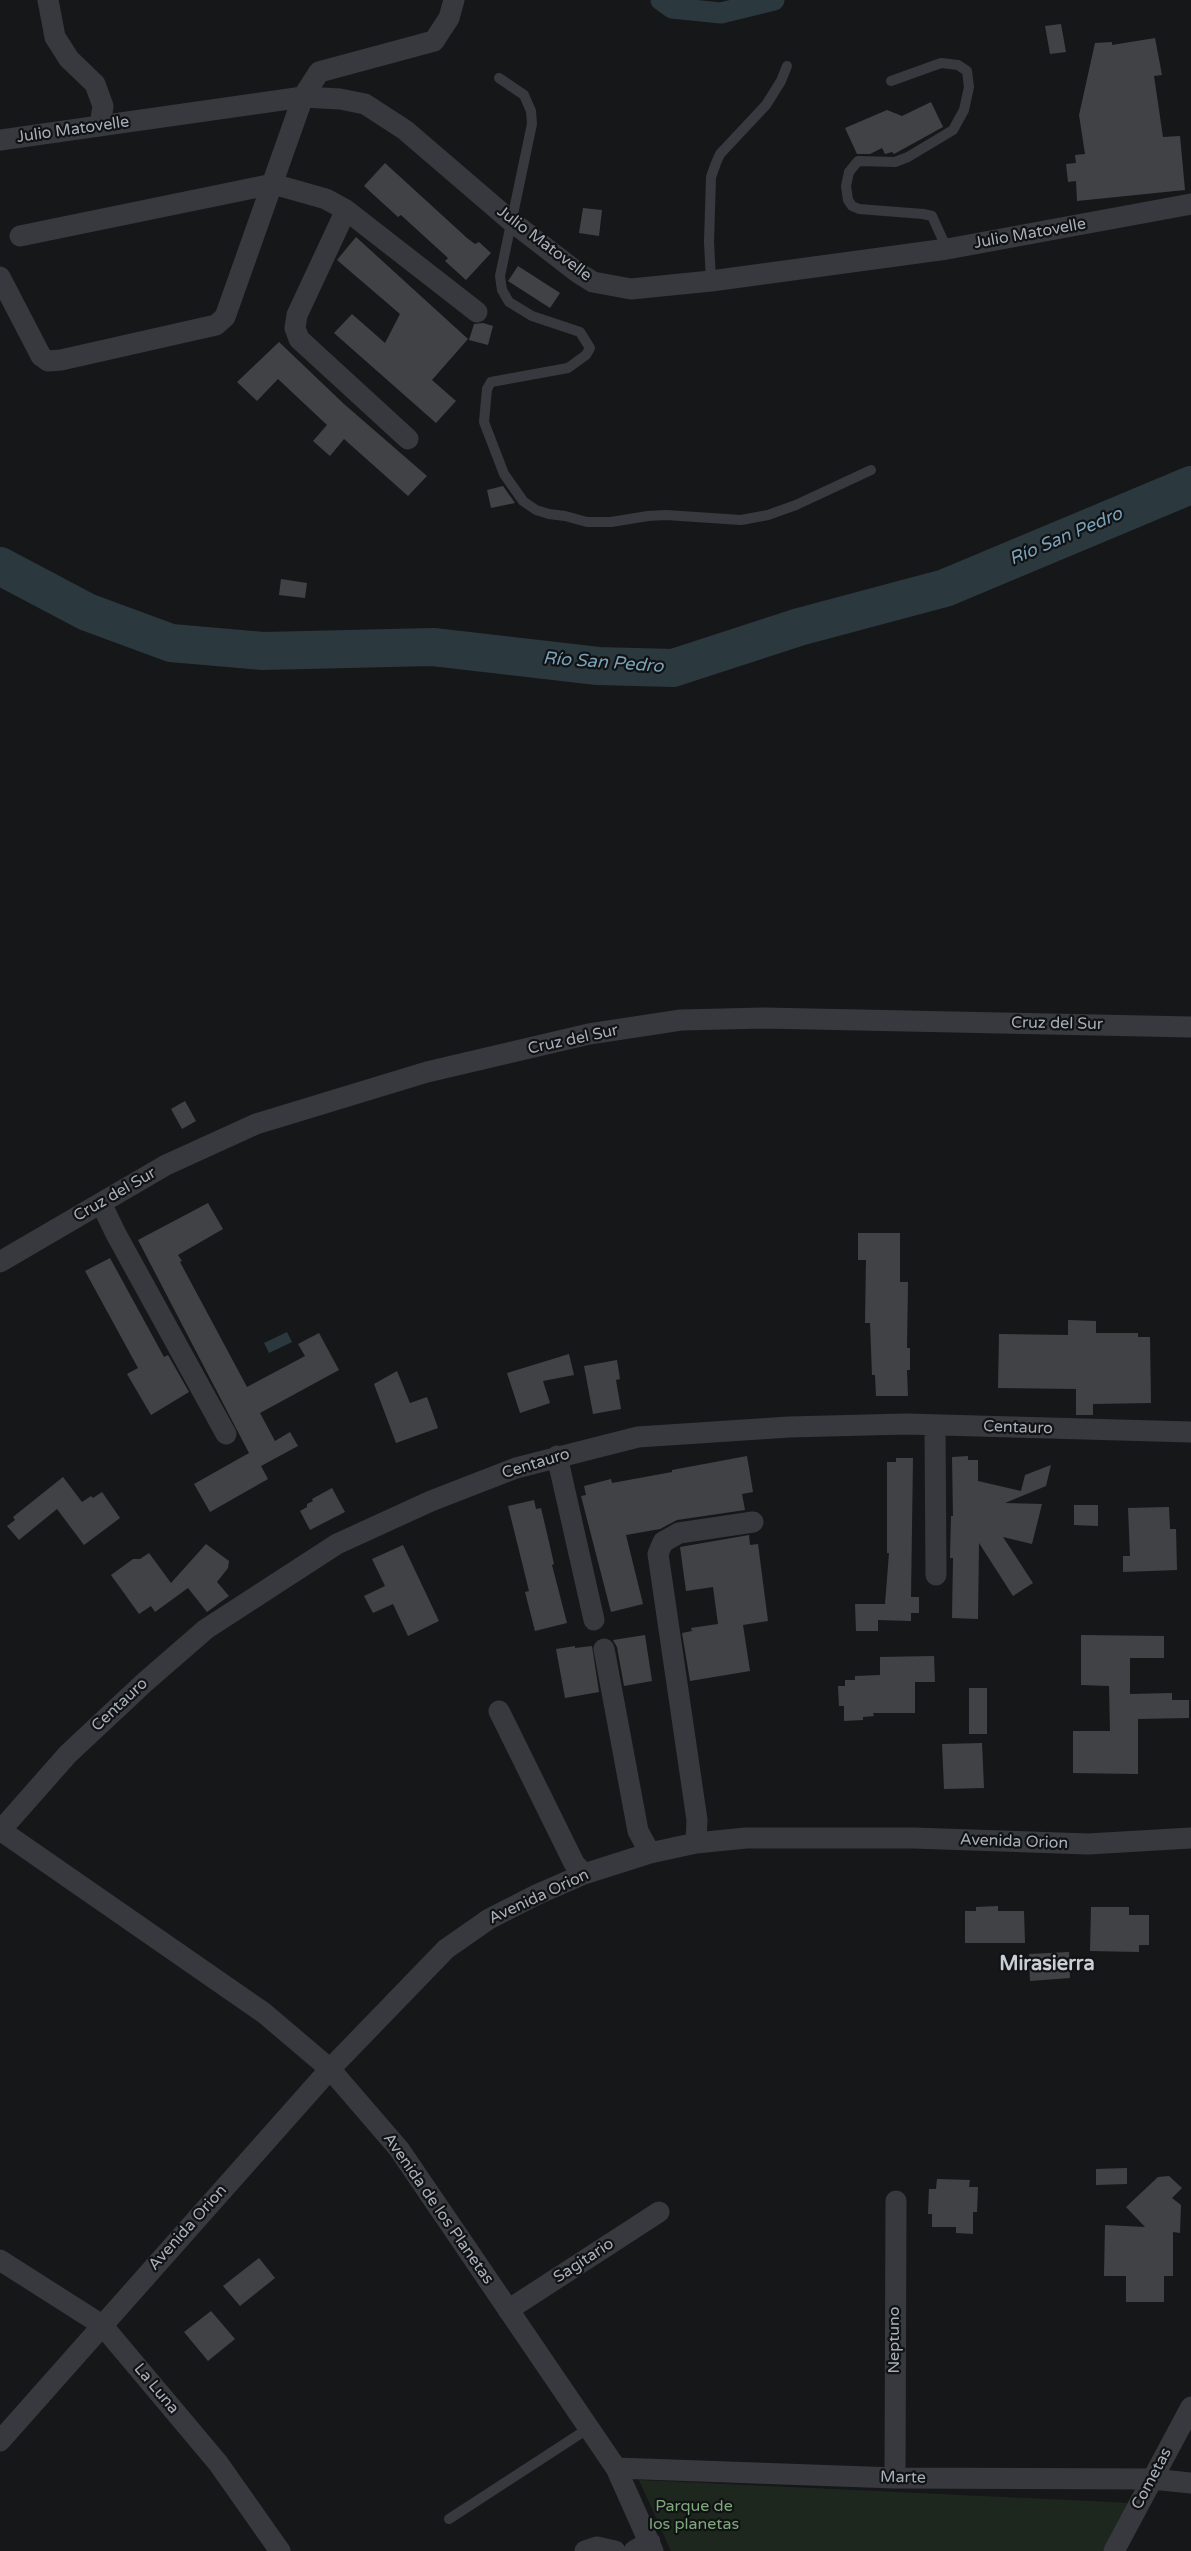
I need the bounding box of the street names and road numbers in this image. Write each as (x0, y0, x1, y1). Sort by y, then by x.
street label: Julio Matovelle (16, 113, 130, 147)
street label: Julio Matovelle (493, 202, 595, 286)
street label: Julio Matovelle (973, 215, 1087, 253)
street label: Cruz del Sur (1011, 1014, 1103, 1034)
street label: Cruz del Sur (526, 1021, 620, 1059)
street label: Cruz del Sur (70, 1164, 160, 1226)
street label: Centauro (983, 1417, 1053, 1439)
street label: Centauro (500, 1445, 572, 1483)
street label: Centauro (88, 1674, 152, 1736)
street label: Avenida Orion (960, 1831, 1068, 1853)
street label: Avenida Orion (486, 1865, 592, 1929)
street label: Avenida de los Planetas (379, 2130, 497, 2288)
street label: Avenida Orion (145, 2181, 231, 2275)
street label: Sagitario (550, 2234, 618, 2288)
street label: Neptuno (885, 2306, 905, 2374)
street label: La Luna (129, 2360, 183, 2418)
street label: Cometas (1128, 2445, 1176, 2513)
street label: Marte (880, 2468, 926, 2488)

